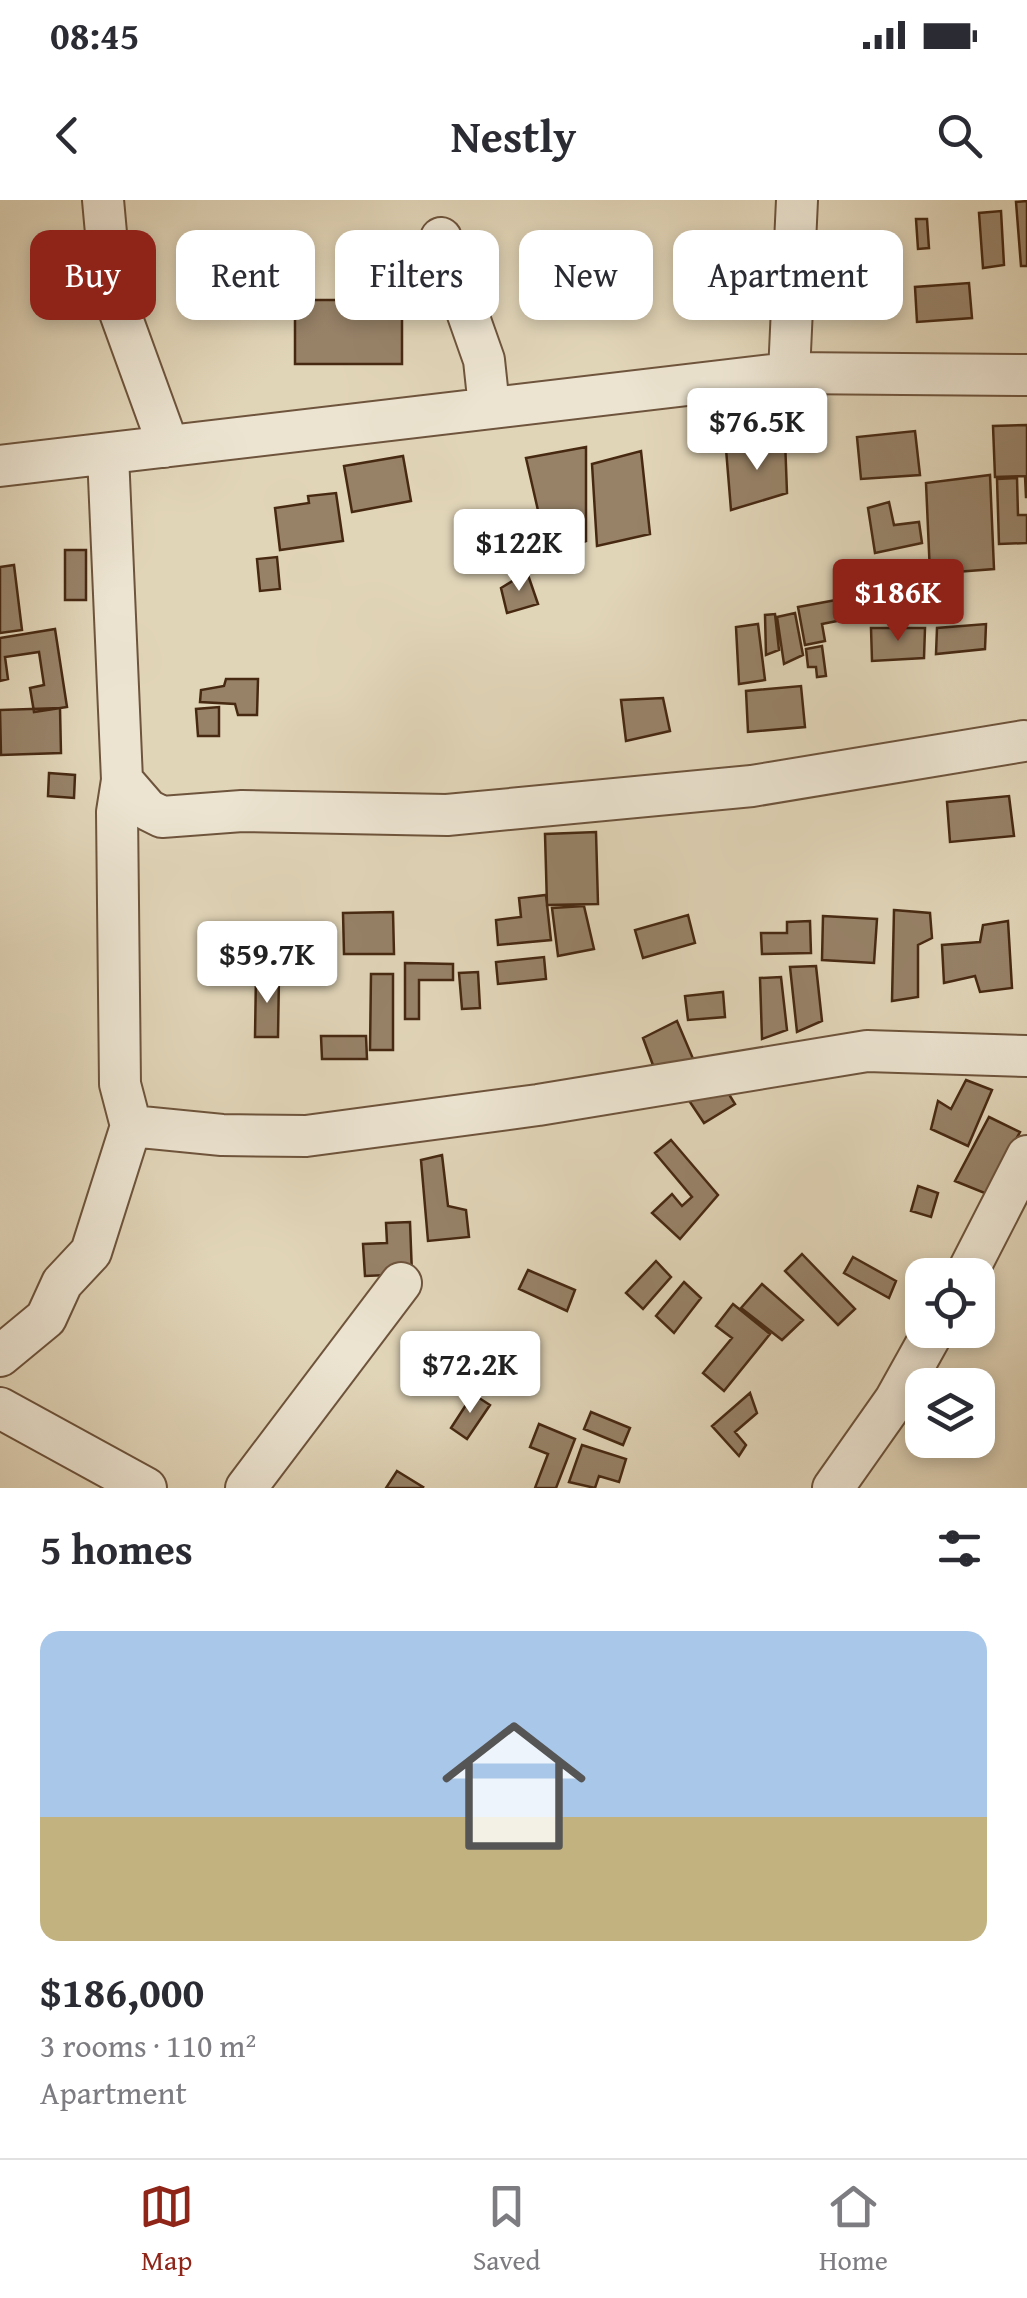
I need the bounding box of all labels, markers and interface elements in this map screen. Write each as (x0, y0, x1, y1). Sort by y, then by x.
text: 08:45 (50, 7, 140, 63)
text: Nestly (451, 103, 576, 168)
icon: back (40, 108, 95, 163)
icon: search (932, 108, 987, 163)
chip: Buy (30, 230, 156, 320)
chip: Rent (176, 230, 315, 320)
chip: Filters (335, 230, 499, 320)
chip: New (519, 230, 653, 320)
chip: Apartment (673, 230, 903, 320)
pin: $76.5K (676, 388, 838, 473)
text: $76.5K (709, 397, 805, 444)
pin: $122K (449, 509, 589, 594)
text: $122K (476, 518, 562, 565)
pin: $186K (828, 559, 968, 644)
text: $186K (855, 568, 941, 615)
pin: $59.7K (186, 921, 348, 1006)
text: $59.7K (219, 930, 315, 977)
map controls (905, 1258, 995, 1458)
button: locate (905, 1258, 995, 1348)
pin: $72.2K (389, 1331, 551, 1416)
text: $72.2K (422, 1340, 518, 1387)
button: layers (905, 1368, 995, 1458)
text: 5 homes (40, 1518, 193, 1579)
icon: filters (932, 1521, 987, 1576)
icon: home (424, 1696, 604, 1876)
text: $186,000 (40, 1961, 204, 2022)
text: 3 rooms · 110 m² (40, 2022, 256, 2069)
text: Apartment (40, 2069, 187, 2116)
tab: Map (139, 2179, 194, 2280)
tab: Saved (473, 2179, 540, 2280)
tab: Home (819, 2179, 888, 2280)

